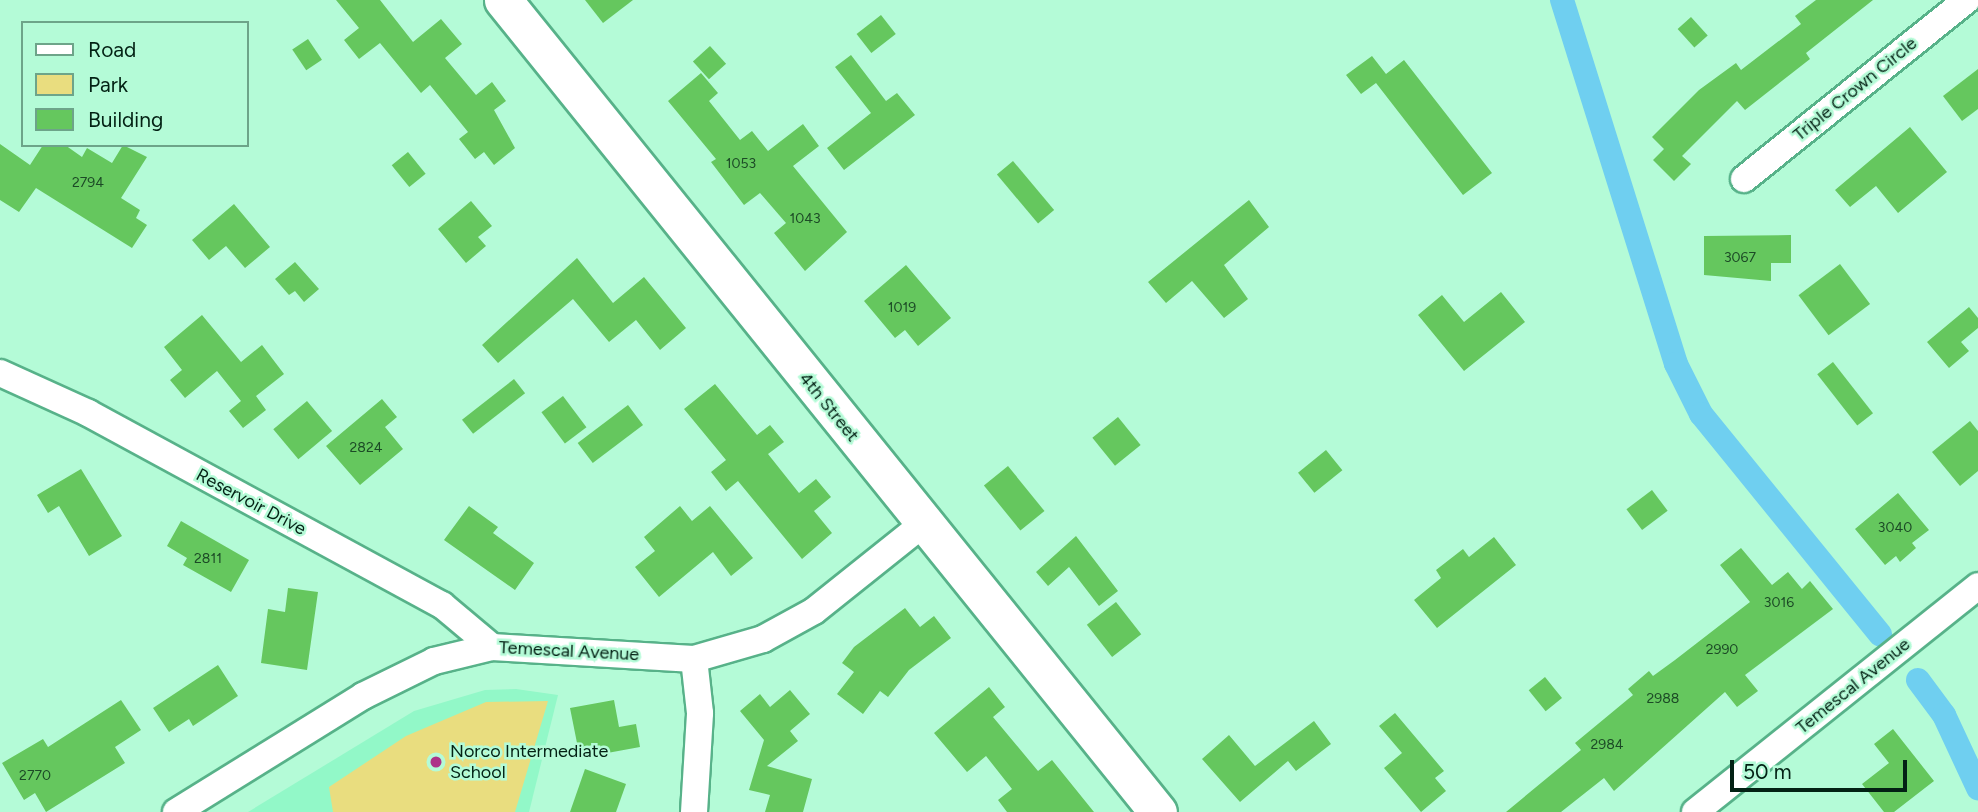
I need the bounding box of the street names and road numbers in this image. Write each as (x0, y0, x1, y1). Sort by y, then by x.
street label: Triple Crown Circle (1789, 33, 1921, 145)
street label: 4th Street (795, 368, 863, 446)
street label: Reservoir Drive (192, 464, 310, 540)
street label: Temescal Avenue (1792, 633, 1914, 739)
street label: Temescal Avenue (498, 637, 640, 665)

